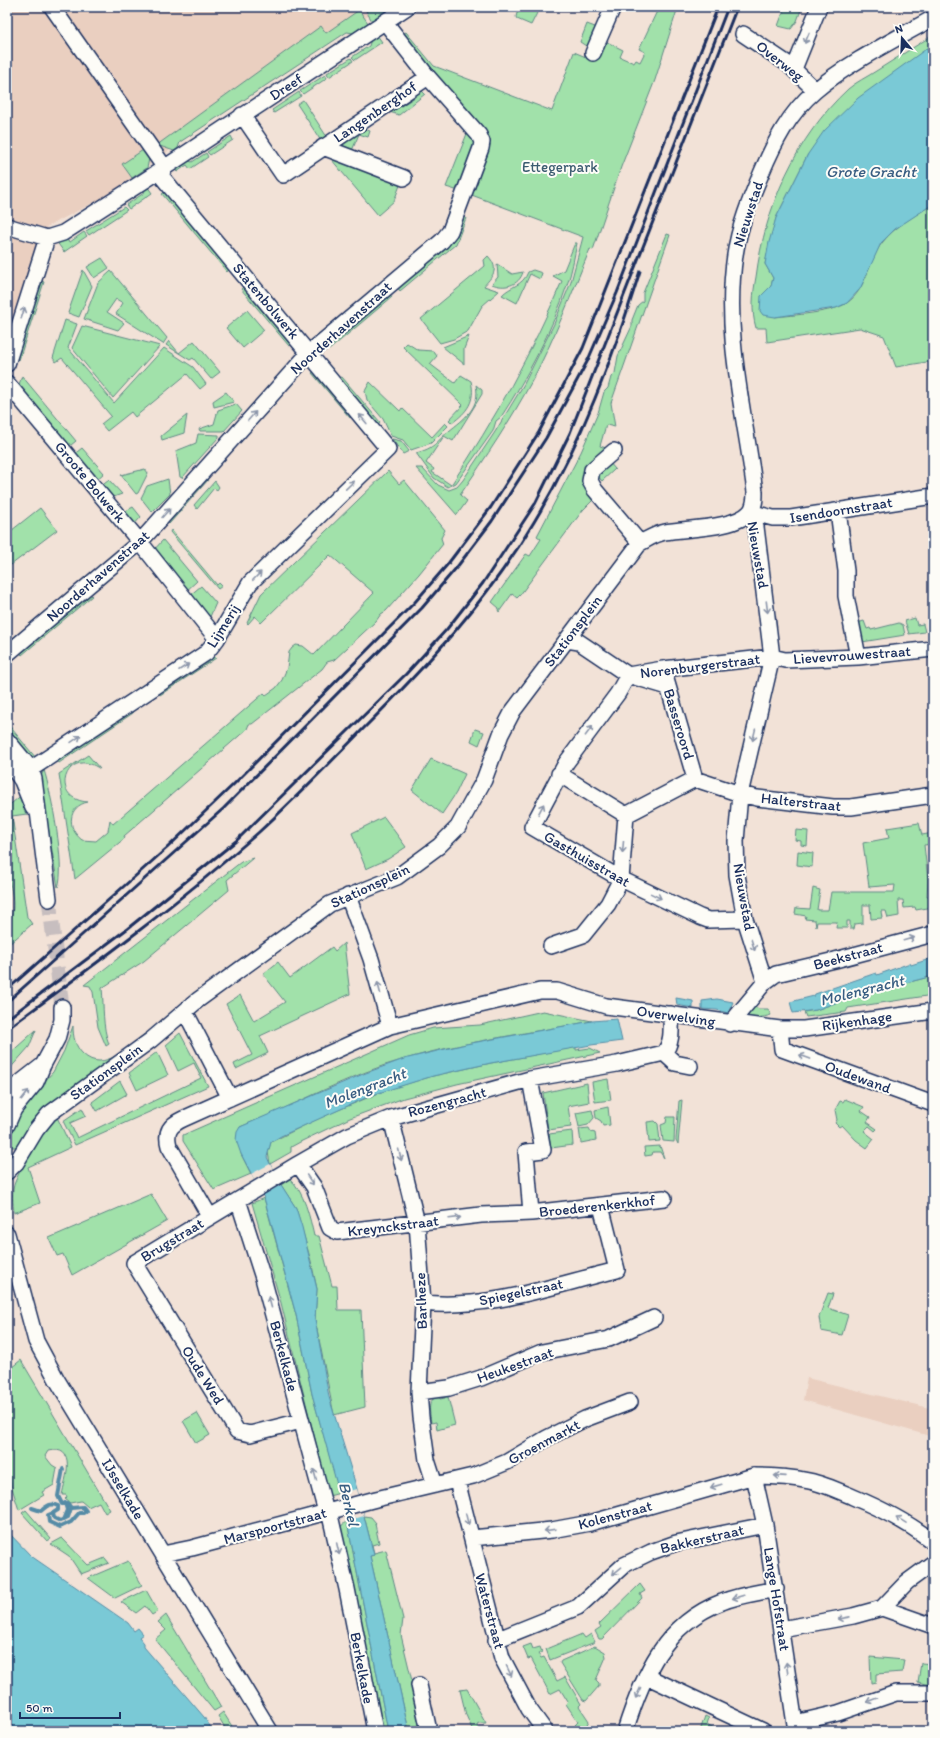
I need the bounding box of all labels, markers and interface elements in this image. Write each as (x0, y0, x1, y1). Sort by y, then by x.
north arrow (882, 18, 922, 58)
text: N (893, 22, 905, 36)
one-way arrow (802, 32, 810, 44)
street label: Overweg (753, 37, 808, 85)
street label: Dreef (266, 70, 306, 104)
street label: Langenberghof (330, 77, 420, 147)
park label: Ettegerpark (522, 158, 598, 176)
water label: Grote Gracht (826, 162, 918, 181)
street label: Nieuwstad (729, 178, 767, 249)
street label: Statenbolwerk (229, 259, 303, 343)
street label: Noorderhavenstraat (286, 277, 396, 378)
one-way arrow (20, 307, 27, 320)
one-way arrow (248, 411, 257, 421)
one-way arrow (358, 413, 367, 424)
street label: Groote Bolwerk (51, 438, 129, 526)
one-way arrow (345, 480, 355, 490)
street label: Isendoornstraat (788, 493, 894, 527)
one-way arrow (161, 508, 171, 518)
street label: Nieuwstad (743, 520, 773, 591)
street label: Noorderhavenstraat (43, 526, 153, 626)
one-way arrow (252, 571, 262, 581)
street label: Stationsplein (540, 591, 606, 670)
one-way arrow (763, 600, 771, 613)
street label: Lijmerij (203, 601, 243, 651)
street label: Lievevrouwestraat (793, 642, 912, 668)
street label: Norenburgerstraat (639, 650, 761, 682)
one-way arrow (178, 663, 190, 671)
street label: Basseroord (660, 686, 698, 762)
one-way arrow (585, 726, 593, 737)
one-way arrow (750, 728, 758, 741)
one-way arrow (70, 735, 81, 743)
street label: Halterstraat (760, 789, 842, 815)
one-way arrow (537, 803, 545, 815)
street label: Gasthuisstraat (541, 827, 633, 891)
one-way arrow (620, 840, 627, 853)
street label: Stationsplein (328, 860, 413, 912)
street label: Nieuwstad (729, 862, 759, 933)
one-way arrow (650, 893, 662, 900)
one-way arrow (902, 935, 915, 943)
street label: Beekstraat (811, 938, 885, 974)
one-way arrow (750, 939, 757, 952)
water label: Molengracht (818, 970, 908, 1010)
one-way arrow (375, 982, 382, 995)
street label: Overwelving (636, 1002, 717, 1030)
street label: Rijkenhage (821, 1007, 893, 1035)
street label: Stationsplein (66, 1039, 146, 1104)
one-way arrow (798, 1053, 811, 1060)
street label: Oudewand (822, 1057, 894, 1098)
water label: Molengracht (321, 1063, 410, 1112)
street label: Rozengracht (406, 1083, 489, 1121)
one-way arrow (21, 1089, 30, 1100)
one-way arrow (397, 1149, 404, 1162)
one-way arrow (306, 1174, 314, 1185)
street label: Broederenkerkhof (538, 1191, 656, 1221)
street label: Kreynckstraat (346, 1211, 440, 1241)
street label: Brugstraat (137, 1214, 207, 1266)
one-way arrow (448, 1214, 461, 1222)
street label: Barlheze (411, 1272, 431, 1330)
street label: Spiegelstraat (477, 1274, 565, 1310)
one-way arrow (265, 1296, 273, 1309)
street label: Berkelkade (266, 1319, 302, 1393)
street label: Oude Wed (178, 1342, 228, 1408)
street label: Heukestraat (474, 1343, 556, 1387)
street label: Groenmarkt (505, 1415, 583, 1468)
street label: IJsselkade (98, 1455, 148, 1523)
one-way arrow (311, 1468, 318, 1481)
one-way arrow (774, 1473, 787, 1480)
water label: Berkel (335, 1480, 364, 1529)
one-way arrow (710, 1483, 723, 1490)
street label: Kolenstraat (576, 1496, 654, 1534)
street label: Marspoortstraat (222, 1504, 329, 1548)
one-way arrow (464, 1512, 471, 1525)
one-way arrow (895, 1515, 907, 1523)
street label: Bakkerstraat (658, 1521, 746, 1557)
one-way arrow (544, 1526, 557, 1534)
one-way arrow (334, 1542, 342, 1555)
street label: Lange Hofstraat (760, 1546, 794, 1652)
one-way arrow (612, 1567, 622, 1576)
street label: Waterstraat (471, 1571, 509, 1651)
one-way arrow (731, 1594, 744, 1601)
one-way arrow (838, 1614, 851, 1622)
street label: Berkelkade (346, 1631, 378, 1705)
one-way arrow (783, 1662, 791, 1675)
one-way arrow (506, 1665, 513, 1677)
one-way arrow (634, 1686, 641, 1698)
scale bar (20, 1694, 120, 1720)
one-way arrow (867, 1697, 879, 1705)
text: 50 m (26, 1701, 52, 1715)

